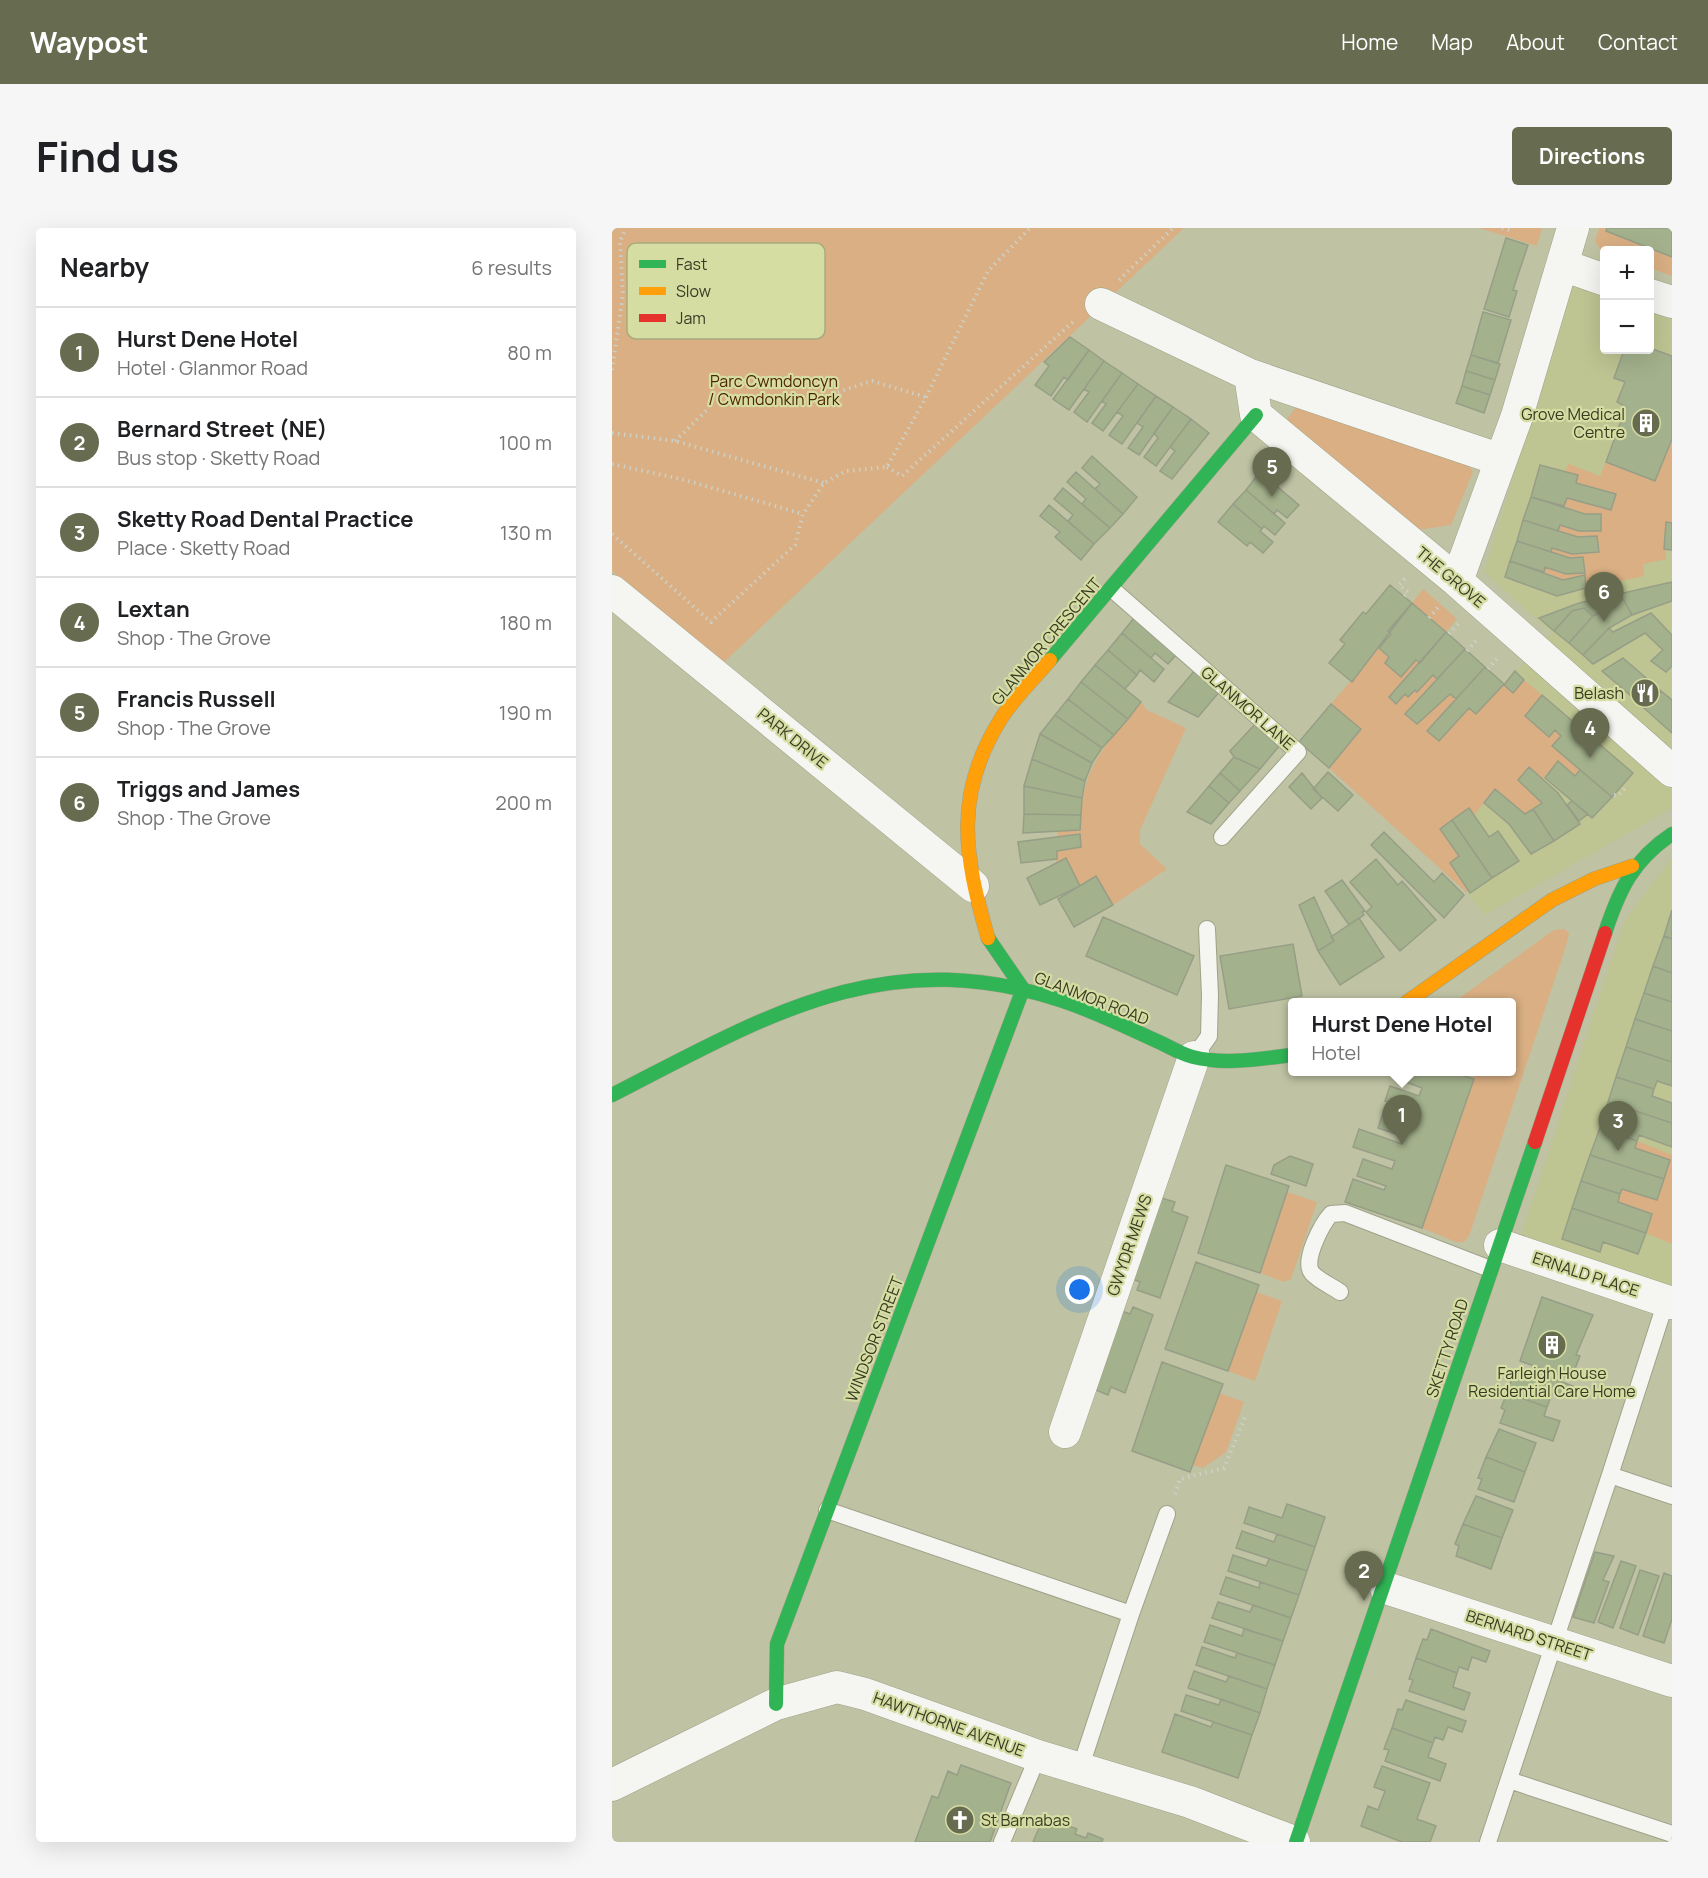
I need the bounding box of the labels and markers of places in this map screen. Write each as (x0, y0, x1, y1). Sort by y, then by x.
place label: Grove Medical Centre (1521, 403, 1625, 443)
building icon: Grove Medical Centre (1630, 407, 1662, 439)
pin: 5 (1252, 448, 1292, 497)
pin: 6 (1584, 572, 1624, 622)
restaurant icon: Belash (1629, 677, 1661, 709)
place label: Belash (1574, 682, 1624, 704)
pin: 4 (1570, 708, 1610, 758)
pin: 1 (1382, 1096, 1422, 1145)
pin: 3 (1598, 1102, 1638, 1151)
building icon: Farleigh House Residential Care Home (1536, 1329, 1568, 1361)
place label: Farleigh House Residential Care Home (1468, 1362, 1636, 1402)
pin: 2 (1344, 1552, 1383, 1601)
church icon: St Barnabas (944, 1804, 976, 1836)
place label: St Barnabas (981, 1809, 1070, 1831)

